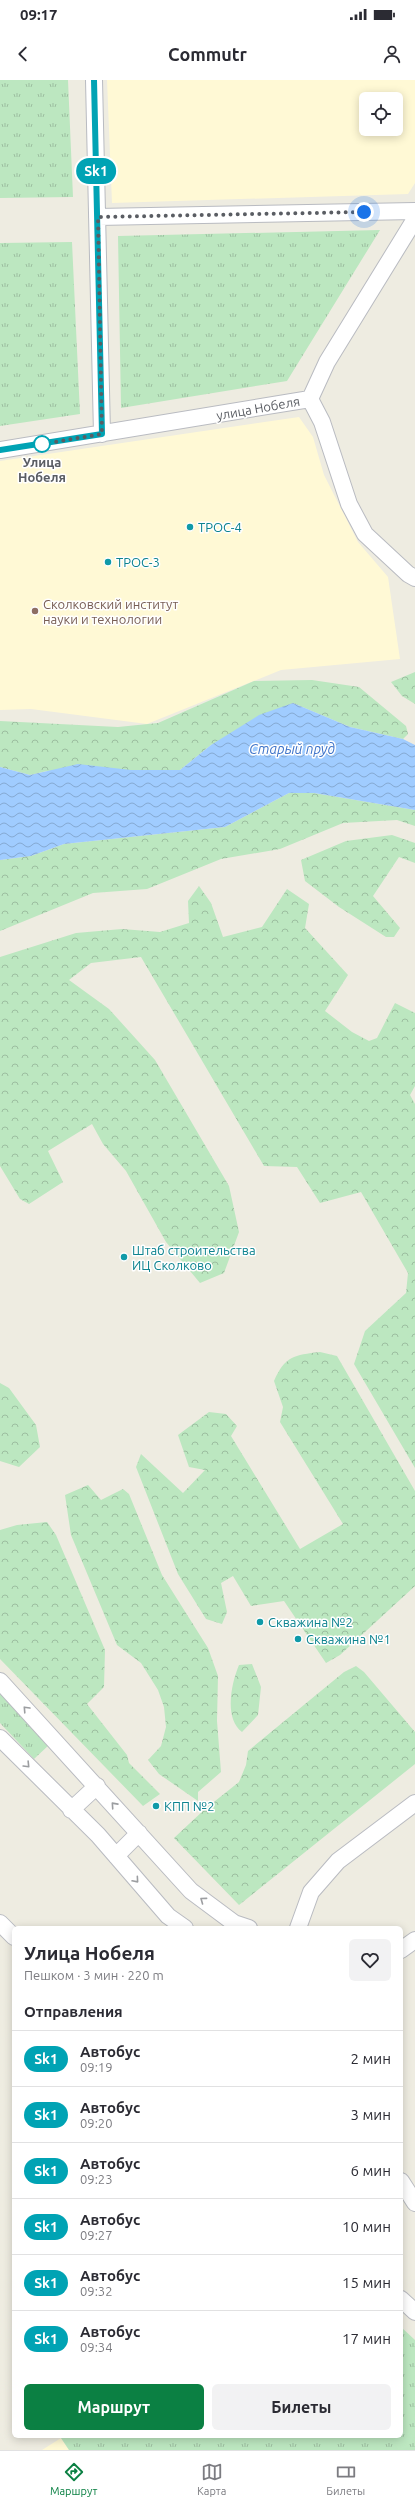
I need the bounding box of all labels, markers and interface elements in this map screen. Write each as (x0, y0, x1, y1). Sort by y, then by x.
text: 09:17 (20, 6, 58, 23)
icon: back (12, 43, 34, 65)
icon: person (381, 43, 403, 65)
text: Commutr (168, 44, 247, 64)
map controls (359, 92, 403, 136)
button: locate (359, 92, 403, 136)
line badge: Sk1 (73, 158, 119, 184)
text: Sk1 (84, 163, 108, 179)
your location (354, 202, 374, 222)
street label: улица Нобеля (215, 394, 301, 422)
marker: Улица Нобеля (33, 435, 51, 453)
place label: Улица Нобеля (18, 455, 66, 484)
place label: TPOC-4 (198, 520, 242, 534)
marker: TPOC-4 (185, 522, 195, 532)
place label: TPOC-3 (116, 555, 160, 569)
marker: TPOC-3 (103, 557, 113, 567)
place label: Сколковский институт науки и технологии (43, 597, 179, 626)
marker: Сколковский институт науки и технологии (30, 606, 40, 616)
water label: Старый пруд (249, 741, 335, 757)
place label: Штаб строительства ИЦ Сколково (132, 1243, 256, 1272)
marker: Штаб строительства ИЦ Сколково (119, 1252, 129, 1262)
place label: Скважина №2 (268, 1615, 353, 1629)
marker: Скважина №2 (255, 1617, 265, 1627)
place label: Скважина №1 (306, 1632, 391, 1646)
marker: Скважина №1 (293, 1634, 303, 1644)
one-way arrow (24, 1706, 31, 1714)
one-way arrow (22, 1760, 30, 1768)
place label: КПП №2 (164, 1799, 214, 1813)
marker: КПП №2 (151, 1801, 161, 1811)
one-way arrow (112, 1802, 119, 1810)
one-way arrow (132, 1875, 139, 1882)
one-way arrow (200, 1898, 207, 1905)
button: heart (349, 1939, 391, 1981)
text: Улица Нобеля (24, 1942, 155, 1964)
text: Пешком · 3 мин · 220 m (24, 1968, 164, 1982)
text: Отправления (24, 2003, 123, 2020)
text: Автобус (80, 2043, 140, 2060)
text: 2 мин (351, 2050, 391, 2067)
text: Sk1 (34, 2051, 58, 2067)
text: 09:19 (80, 2060, 113, 2074)
text: Автобус (80, 2099, 140, 2116)
text: 3 мин (351, 2106, 391, 2123)
text: Sk1 (34, 2107, 58, 2123)
text: 09:20 (80, 2116, 113, 2130)
text: Автобус (80, 2155, 140, 2172)
text: 6 мин (351, 2162, 391, 2179)
text: Sk1 (34, 2163, 58, 2179)
text: 09:23 (80, 2172, 113, 2186)
text: Автобус (80, 2211, 140, 2228)
text: 10 мин (342, 2218, 391, 2235)
text: Sk1 (34, 2219, 58, 2235)
text: 09:27 (80, 2228, 113, 2242)
text: Автобус (80, 2267, 140, 2284)
text: 15 мин (342, 2274, 391, 2291)
text: Sk1 (34, 2275, 58, 2291)
text: 09:32 (80, 2284, 113, 2298)
text: Автобус (80, 2323, 140, 2340)
text: 17 мин (342, 2330, 391, 2347)
text: Sk1 (34, 2331, 58, 2347)
text: 09:34 (80, 2340, 113, 2354)
button: Маршрут (24, 2384, 204, 2430)
button: Билеты (212, 2384, 391, 2430)
tab: Маршрут (50, 2461, 97, 2497)
tab: Карта (197, 2461, 226, 2497)
tab: Билеты (326, 2461, 365, 2497)

